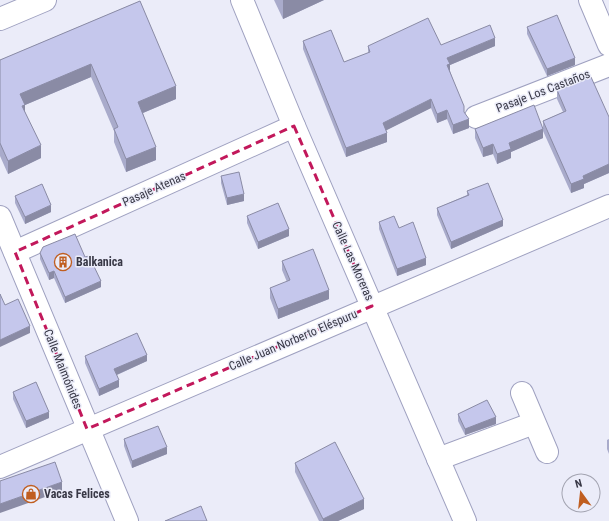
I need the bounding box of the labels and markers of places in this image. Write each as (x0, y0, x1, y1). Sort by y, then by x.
building icon: Balkanica (53, 252, 73, 272)
place label: Balkanica (76, 255, 123, 269)
shop icon: Vacas Felices (21, 484, 41, 504)
place label: Vacas Felices (44, 487, 110, 501)

